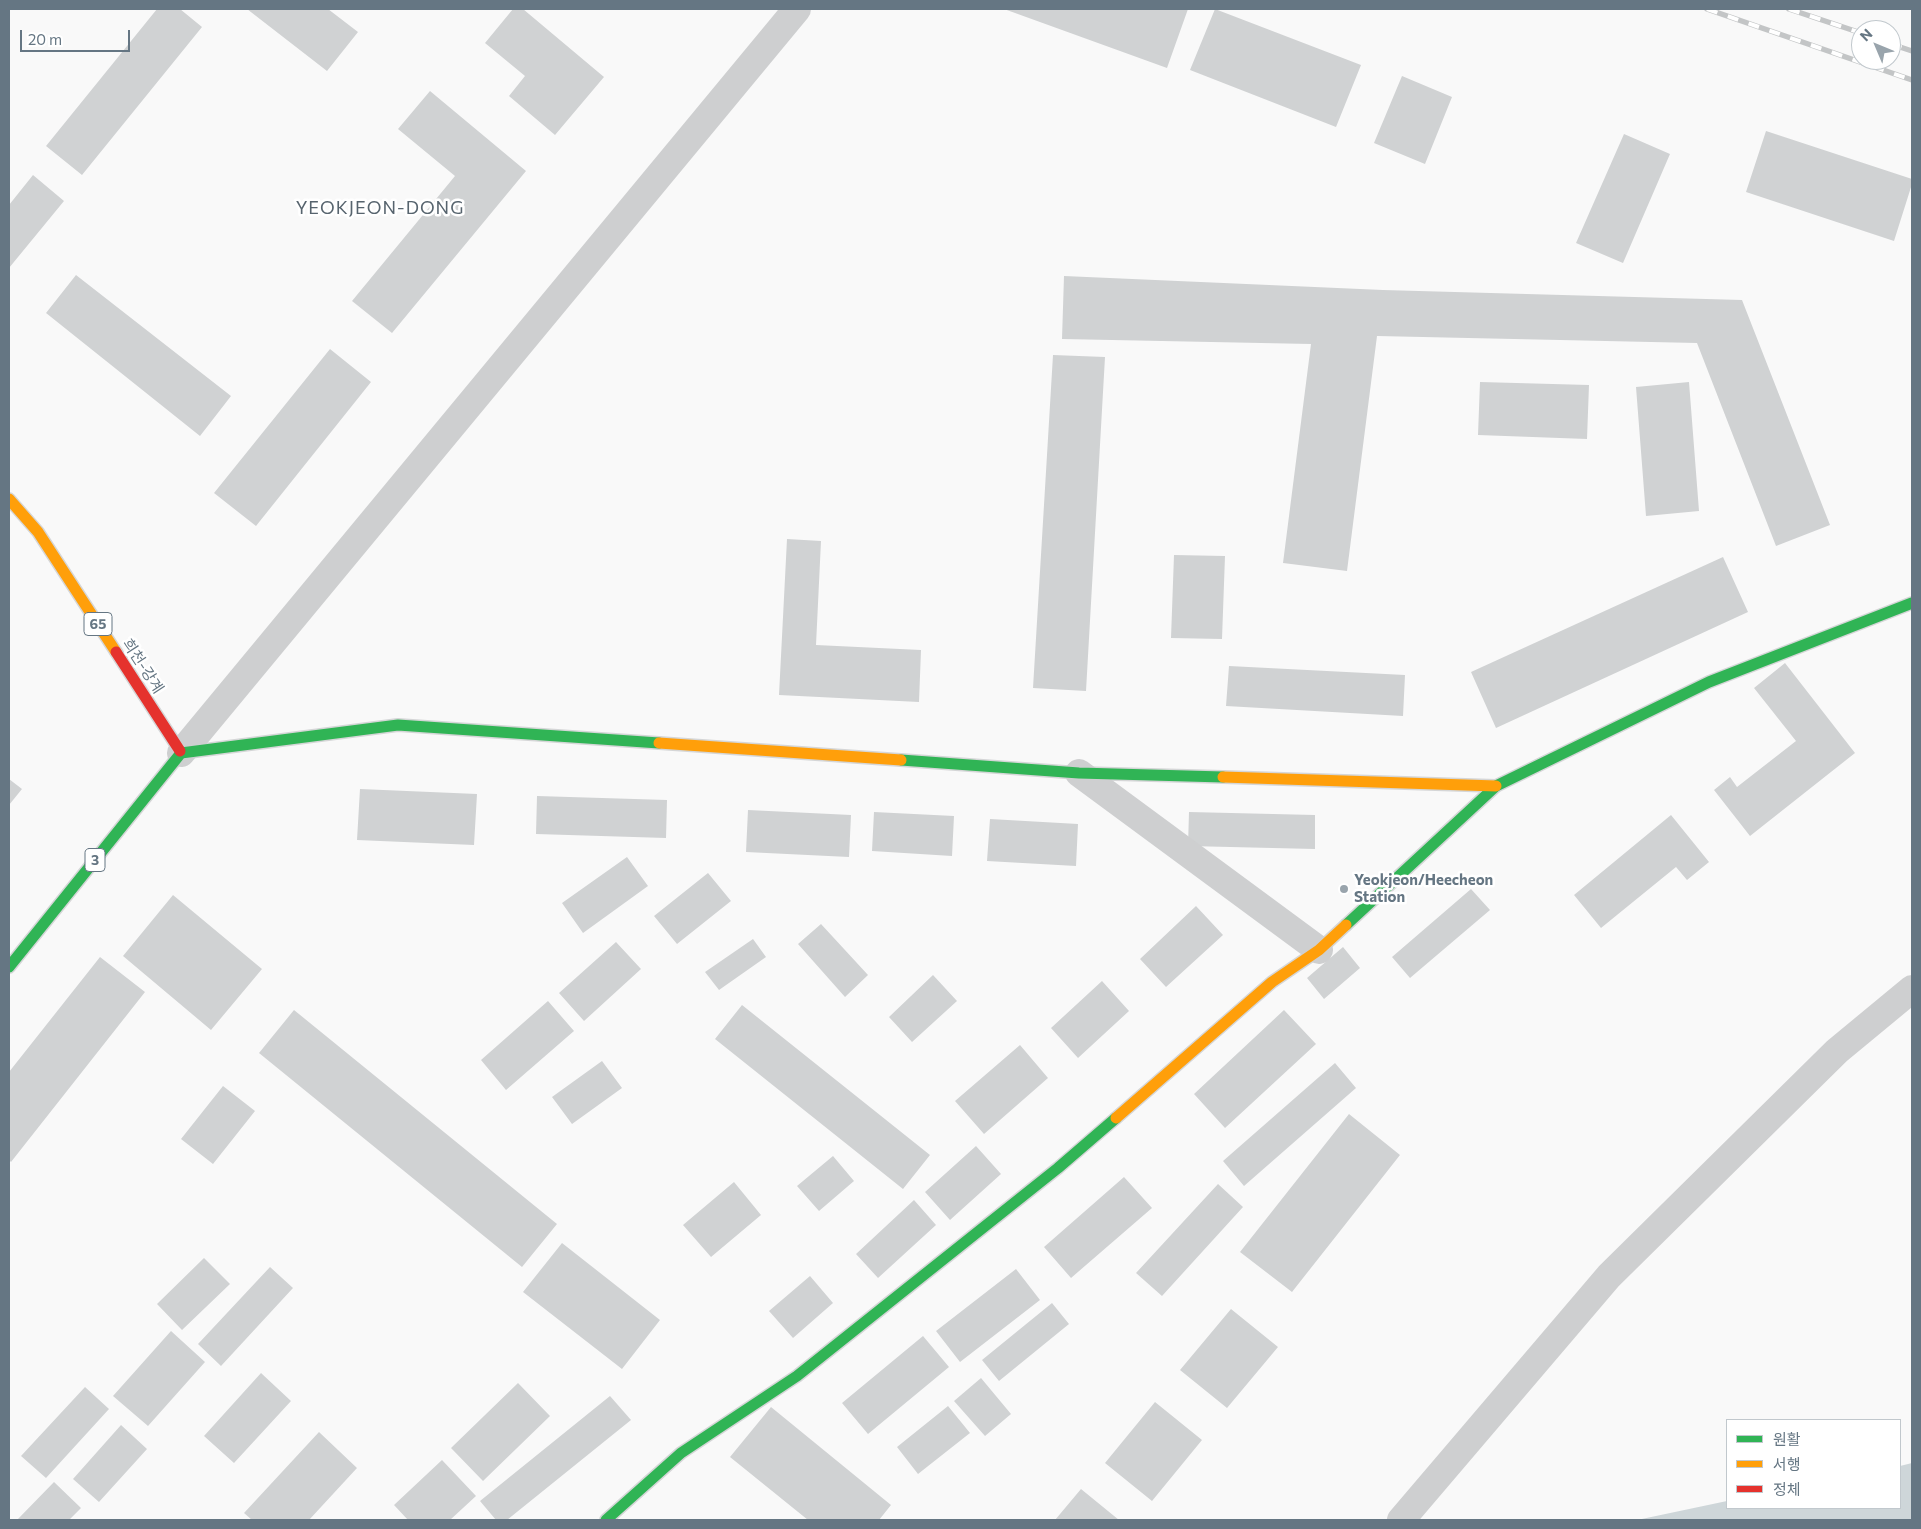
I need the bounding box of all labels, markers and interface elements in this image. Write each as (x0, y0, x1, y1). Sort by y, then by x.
scale bar (22, 20, 132, 52)
north arrow (1851, 20, 1901, 70)
text: N (1856, 25, 1875, 44)
text: 20 m (28, 30, 62, 48)
district label: YEOKJEON-DONG (294, 197, 466, 219)
road number: 65 (84, 612, 112, 636)
street label: 희천-강계 (119, 635, 167, 697)
road number: 3 (85, 848, 105, 872)
place label: Yeokjeon/Heecheon Station (1354, 871, 1493, 906)
marker: Yeokjeon/Heecheon Station (1338, 883, 1350, 895)
legend (1726, 1419, 1901, 1509)
text: 원활 (1773, 1430, 1801, 1448)
text: 서행 (1773, 1455, 1801, 1473)
text: 정체 (1773, 1480, 1801, 1498)

